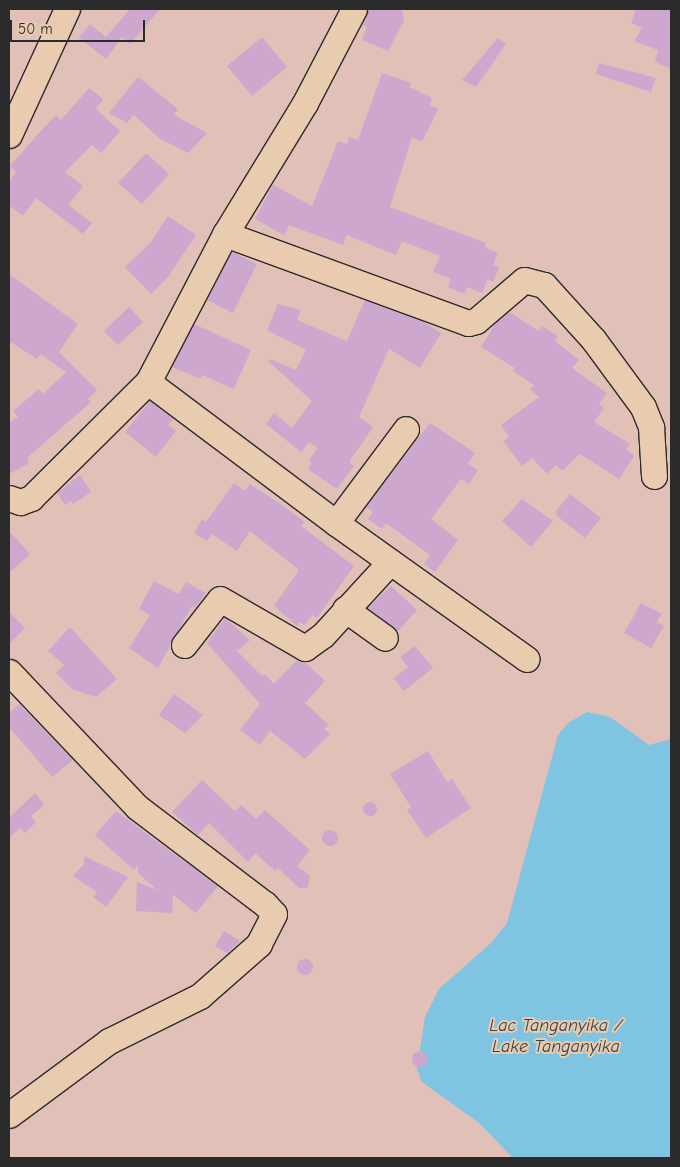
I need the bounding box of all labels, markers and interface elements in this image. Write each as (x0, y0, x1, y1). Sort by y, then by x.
scale bar (12, 10, 148, 42)
text: 50 m (18, 20, 53, 38)
water label: Lac Tanganyika / Lake Tanganyika (489, 1016, 623, 1058)

